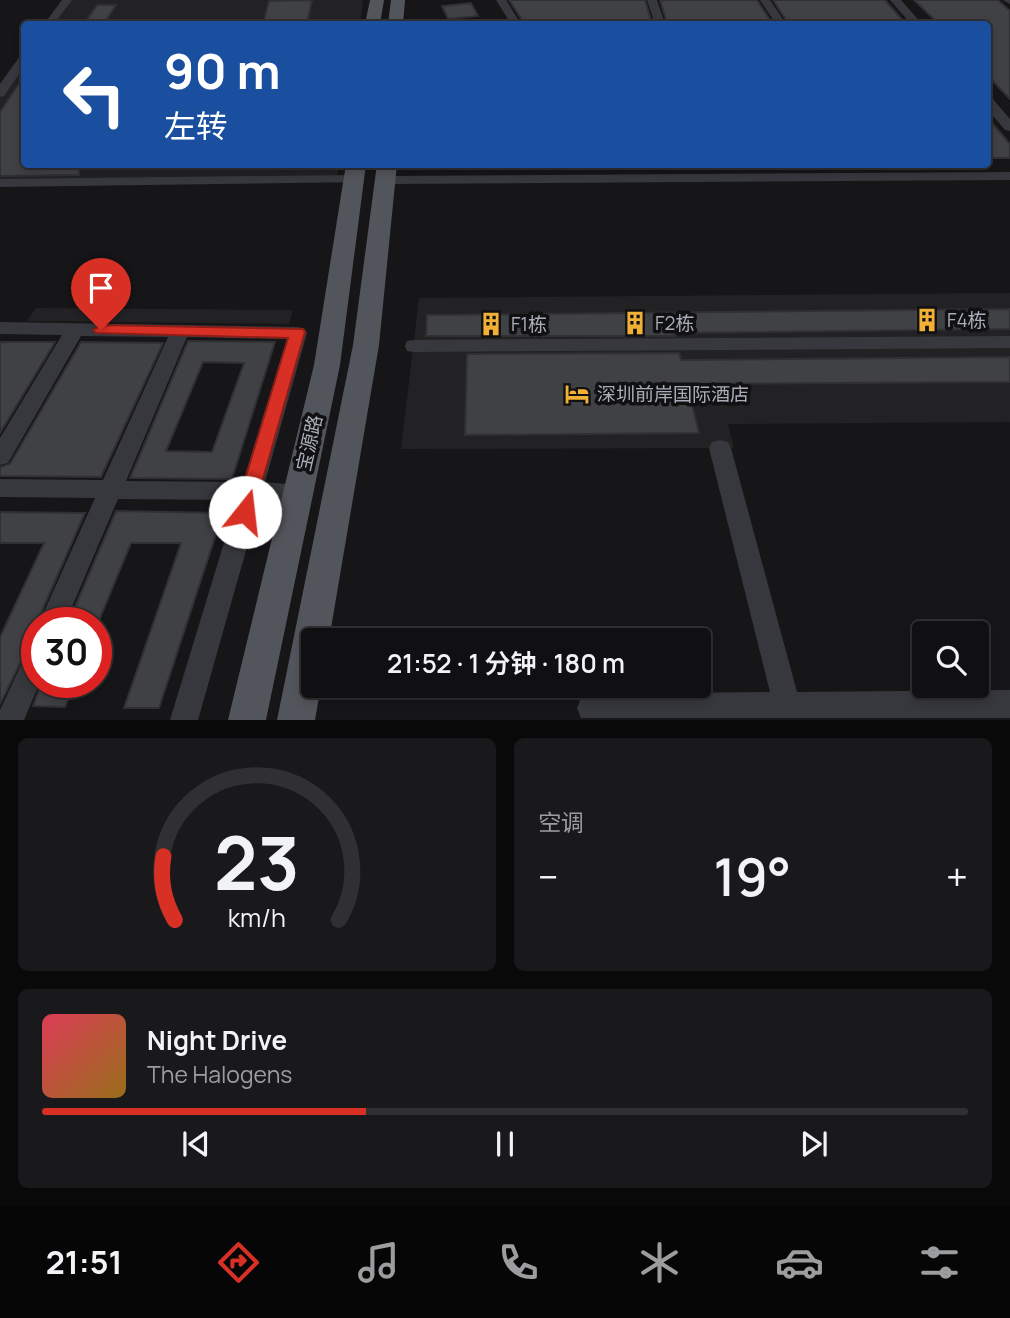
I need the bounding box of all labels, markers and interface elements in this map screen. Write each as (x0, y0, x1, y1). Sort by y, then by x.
text: 90 m (164, 37, 281, 104)
icon: left (49, 49, 140, 140)
text: 左转 (164, 104, 228, 148)
pin (71, 258, 131, 330)
icon: arrive (82, 269, 120, 307)
building icon: F4栋 (913, 306, 941, 334)
place label: F4栋 (947, 307, 987, 333)
building icon: F2栋 (621, 309, 649, 337)
building icon: F1栋 (477, 310, 505, 338)
place label: F2栋 (655, 310, 694, 336)
place label: F1栋 (511, 311, 547, 337)
hotel icon: 深圳前岸国际酒店 (563, 380, 591, 408)
place label: 深圳前岸国际酒店 (597, 381, 749, 407)
street label: 宝源路 (290, 412, 328, 474)
position arrow (208, 475, 282, 549)
speed limit sign: 30 (21, 607, 112, 698)
map controls (912, 621, 989, 698)
button: search (912, 621, 989, 698)
text: 21:52 · 1 分钟 · 180 m (387, 645, 625, 681)
text: 空调 (538, 806, 584, 838)
text: 23 (214, 813, 300, 913)
text: 19° (713, 841, 791, 912)
text: − (538, 850, 559, 902)
text: + (946, 850, 968, 902)
text: km/h (228, 900, 286, 935)
text: Night Drive (147, 1022, 287, 1058)
text: The Halogens (147, 1058, 292, 1090)
icon: previous (177, 1125, 215, 1163)
icon: pause (486, 1125, 524, 1163)
icon: next (795, 1125, 833, 1163)
icon: directions (214, 1238, 263, 1287)
icon: music (354, 1238, 403, 1287)
icon: phone (494, 1238, 543, 1287)
icon: climate (635, 1238, 684, 1287)
icon: car (775, 1238, 824, 1287)
icon: filters (915, 1238, 964, 1287)
text: 21:51 (46, 1240, 122, 1284)

